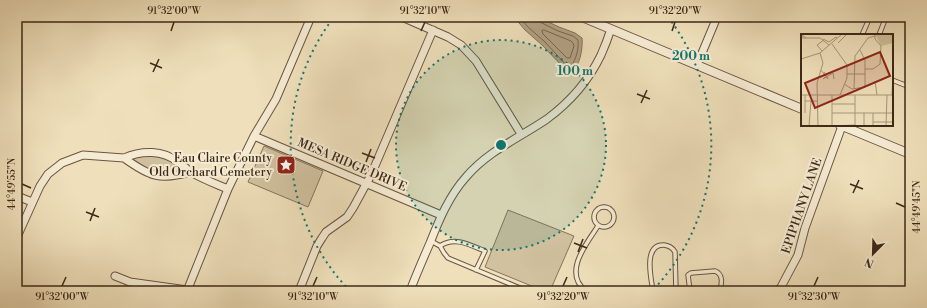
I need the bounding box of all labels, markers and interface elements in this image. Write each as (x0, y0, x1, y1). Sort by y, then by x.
text: 91°32'00"W (147, 5, 202, 17)
text: 91°32'10"W (400, 5, 451, 17)
text: 91°32'20"W (649, 5, 702, 17)
inset map (801, 34, 893, 126)
text: 200 m (672, 49, 710, 64)
text: 100 m (557, 64, 593, 79)
street label: MESA RIDGE DRIVE (295, 135, 409, 195)
centre of rings (494, 138, 508, 152)
place label: Eau Claire County Old Orchard Cemetery (149, 151, 272, 180)
place icon: Eau Claire County Old Orchard Cemetery (275, 154, 297, 176)
street label: EPIPHANY LANE (779, 156, 825, 256)
text: 44°49'55"N (6, 157, 18, 210)
text: 44°49'45"N (911, 180, 923, 233)
north arrow (853, 234, 893, 274)
text: N (862, 254, 876, 270)
text: 91°32'00"W (35, 291, 90, 303)
text: 91°32'10"W (288, 291, 339, 303)
text: 91°32'20"W (537, 291, 590, 303)
text: 91°32'30"W (788, 291, 841, 303)

